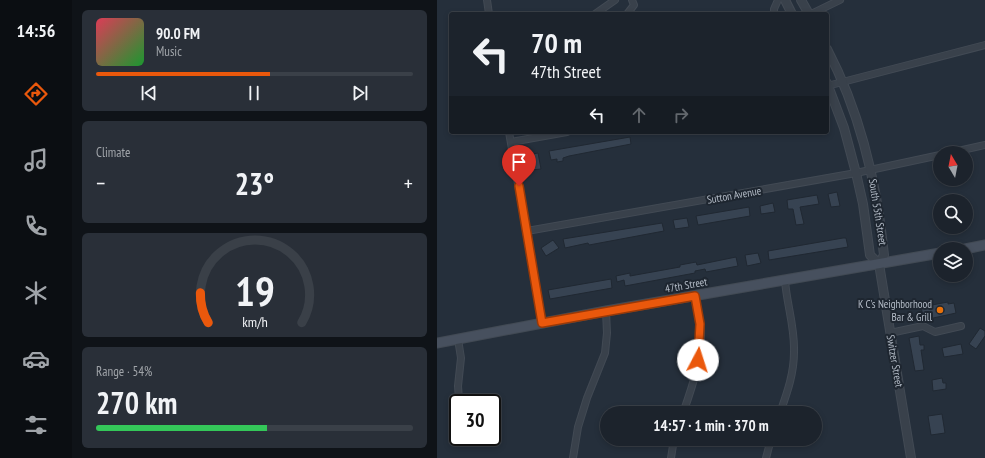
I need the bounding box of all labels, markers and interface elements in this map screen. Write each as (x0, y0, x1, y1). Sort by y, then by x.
text: 14:56 (17, 19, 55, 42)
text: 90.0 FM (156, 24, 200, 43)
text: 70 m (531, 24, 582, 61)
icon: left (465, 28, 517, 80)
text: Music (156, 43, 182, 60)
text: 47th Street (531, 60, 601, 83)
icon: directions (22, 80, 50, 108)
icon: previous (138, 82, 160, 104)
icon: pause (243, 82, 265, 104)
icon: next (349, 82, 371, 104)
icon: left (586, 104, 608, 126)
icon: ahead (628, 104, 650, 126)
icon: right (670, 104, 692, 126)
text: Climate (96, 144, 130, 161)
pin (502, 145, 536, 186)
icon: music (22, 146, 50, 174)
north arrow (933, 146, 973, 186)
map controls (933, 146, 973, 282)
icon: arrive (508, 151, 530, 173)
text: 23° (235, 164, 274, 203)
text: − (96, 169, 105, 197)
text: + (404, 169, 413, 197)
street label: South 55th Street (866, 178, 890, 246)
street label: Sutton Avenue (706, 183, 763, 207)
button: search (933, 194, 973, 234)
icon: phone (22, 212, 50, 240)
button: layers (933, 242, 973, 282)
text: 19 (235, 263, 274, 316)
street label: 47th Street (664, 274, 708, 296)
icon: climate (22, 279, 50, 307)
place label: K C's Neighborhood Bar & Grill (858, 297, 932, 324)
marker: K C's Neighborhood Bar & Grill (935, 305, 945, 315)
text: km/h (242, 311, 267, 330)
street label: Switzer Street (883, 334, 907, 388)
position arrow (677, 339, 719, 381)
icon: car (22, 345, 50, 373)
text: Range · 54% (96, 363, 152, 380)
text: 270 km (96, 383, 177, 422)
speed limit sign: 30 (449, 394, 501, 446)
icon: filters (22, 411, 50, 439)
text: 14:57 · 1 min · 370 m (653, 416, 769, 435)

